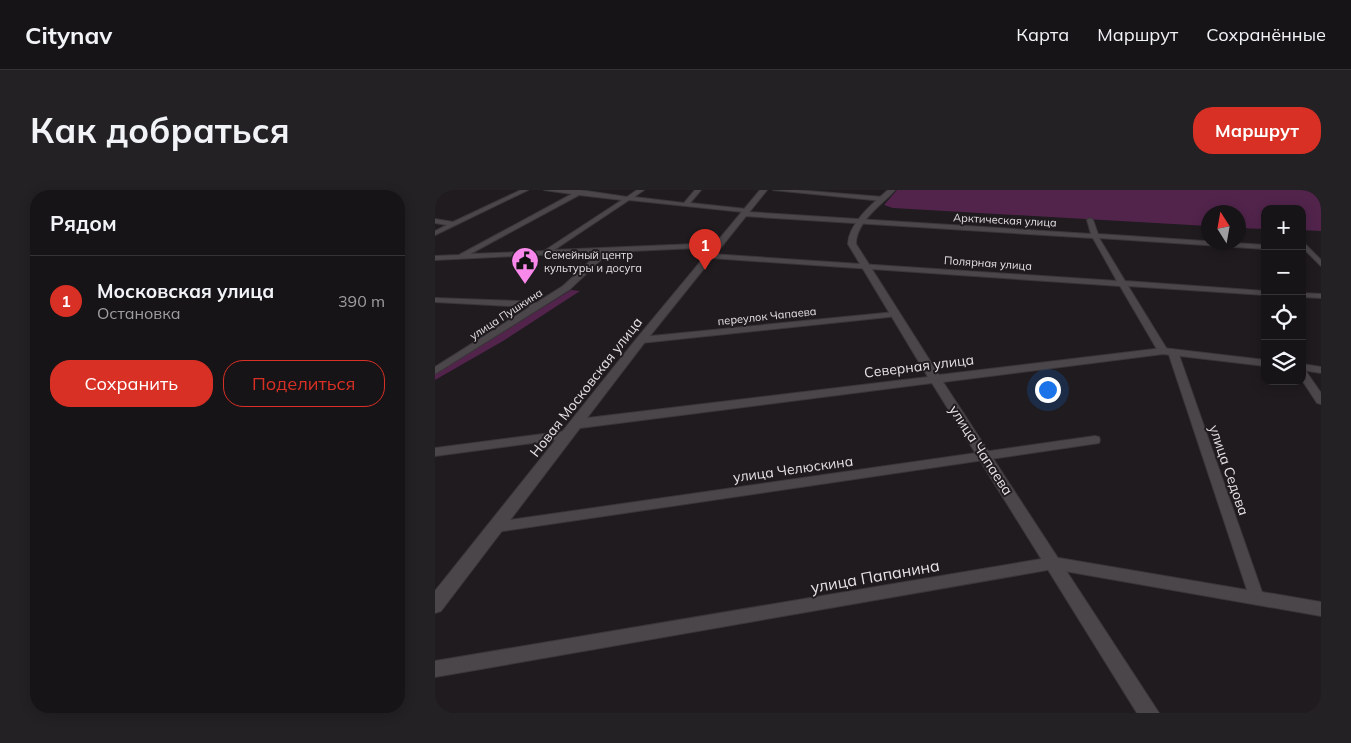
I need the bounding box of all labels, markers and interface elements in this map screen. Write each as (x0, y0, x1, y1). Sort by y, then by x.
text: Citynav (25, 20, 112, 50)
text: Карта (1016, 23, 1069, 46)
text: Маршрут (1097, 23, 1178, 46)
text: Сохранённые (1206, 23, 1326, 46)
button: Маршрут (1193, 107, 1321, 154)
text: Как добраться (30, 108, 290, 152)
north arrow (1201, 205, 1246, 250)
map controls (1261, 205, 1306, 385)
button: + (1261, 205, 1306, 250)
text: Рядом (50, 210, 117, 236)
street label: Арктическая улица (953, 210, 1057, 230)
pin: 1 (689, 229, 721, 270)
public building icon: Семейный центр культуры и досуга (510, 246, 540, 285)
place label: Семейный центр культуры и досуга (544, 248, 642, 275)
button: − (1261, 250, 1306, 295)
street label: Полярная улица (944, 253, 1032, 273)
text: Московская улица (97, 279, 274, 303)
street label: улица Пушкина (467, 285, 545, 343)
text: 1 (61, 291, 71, 311)
text: 390 m (338, 291, 385, 311)
button: locate (1261, 295, 1306, 340)
text: Остановка (97, 303, 181, 323)
street label: переулок Чапаева (717, 304, 817, 328)
street label: Новая Московская улица (526, 313, 646, 461)
button: layers (1261, 340, 1306, 385)
street label: Северная улица (863, 350, 975, 382)
button: Сохранить (50, 360, 213, 407)
button: Поделиться (223, 360, 385, 407)
your location (1035, 377, 1061, 403)
street label: улица Чапаева (945, 402, 1017, 498)
street label: улица Седова (1205, 422, 1253, 518)
street label: улица Челюскина (732, 452, 854, 486)
street label: улица Папанина (809, 555, 941, 597)

